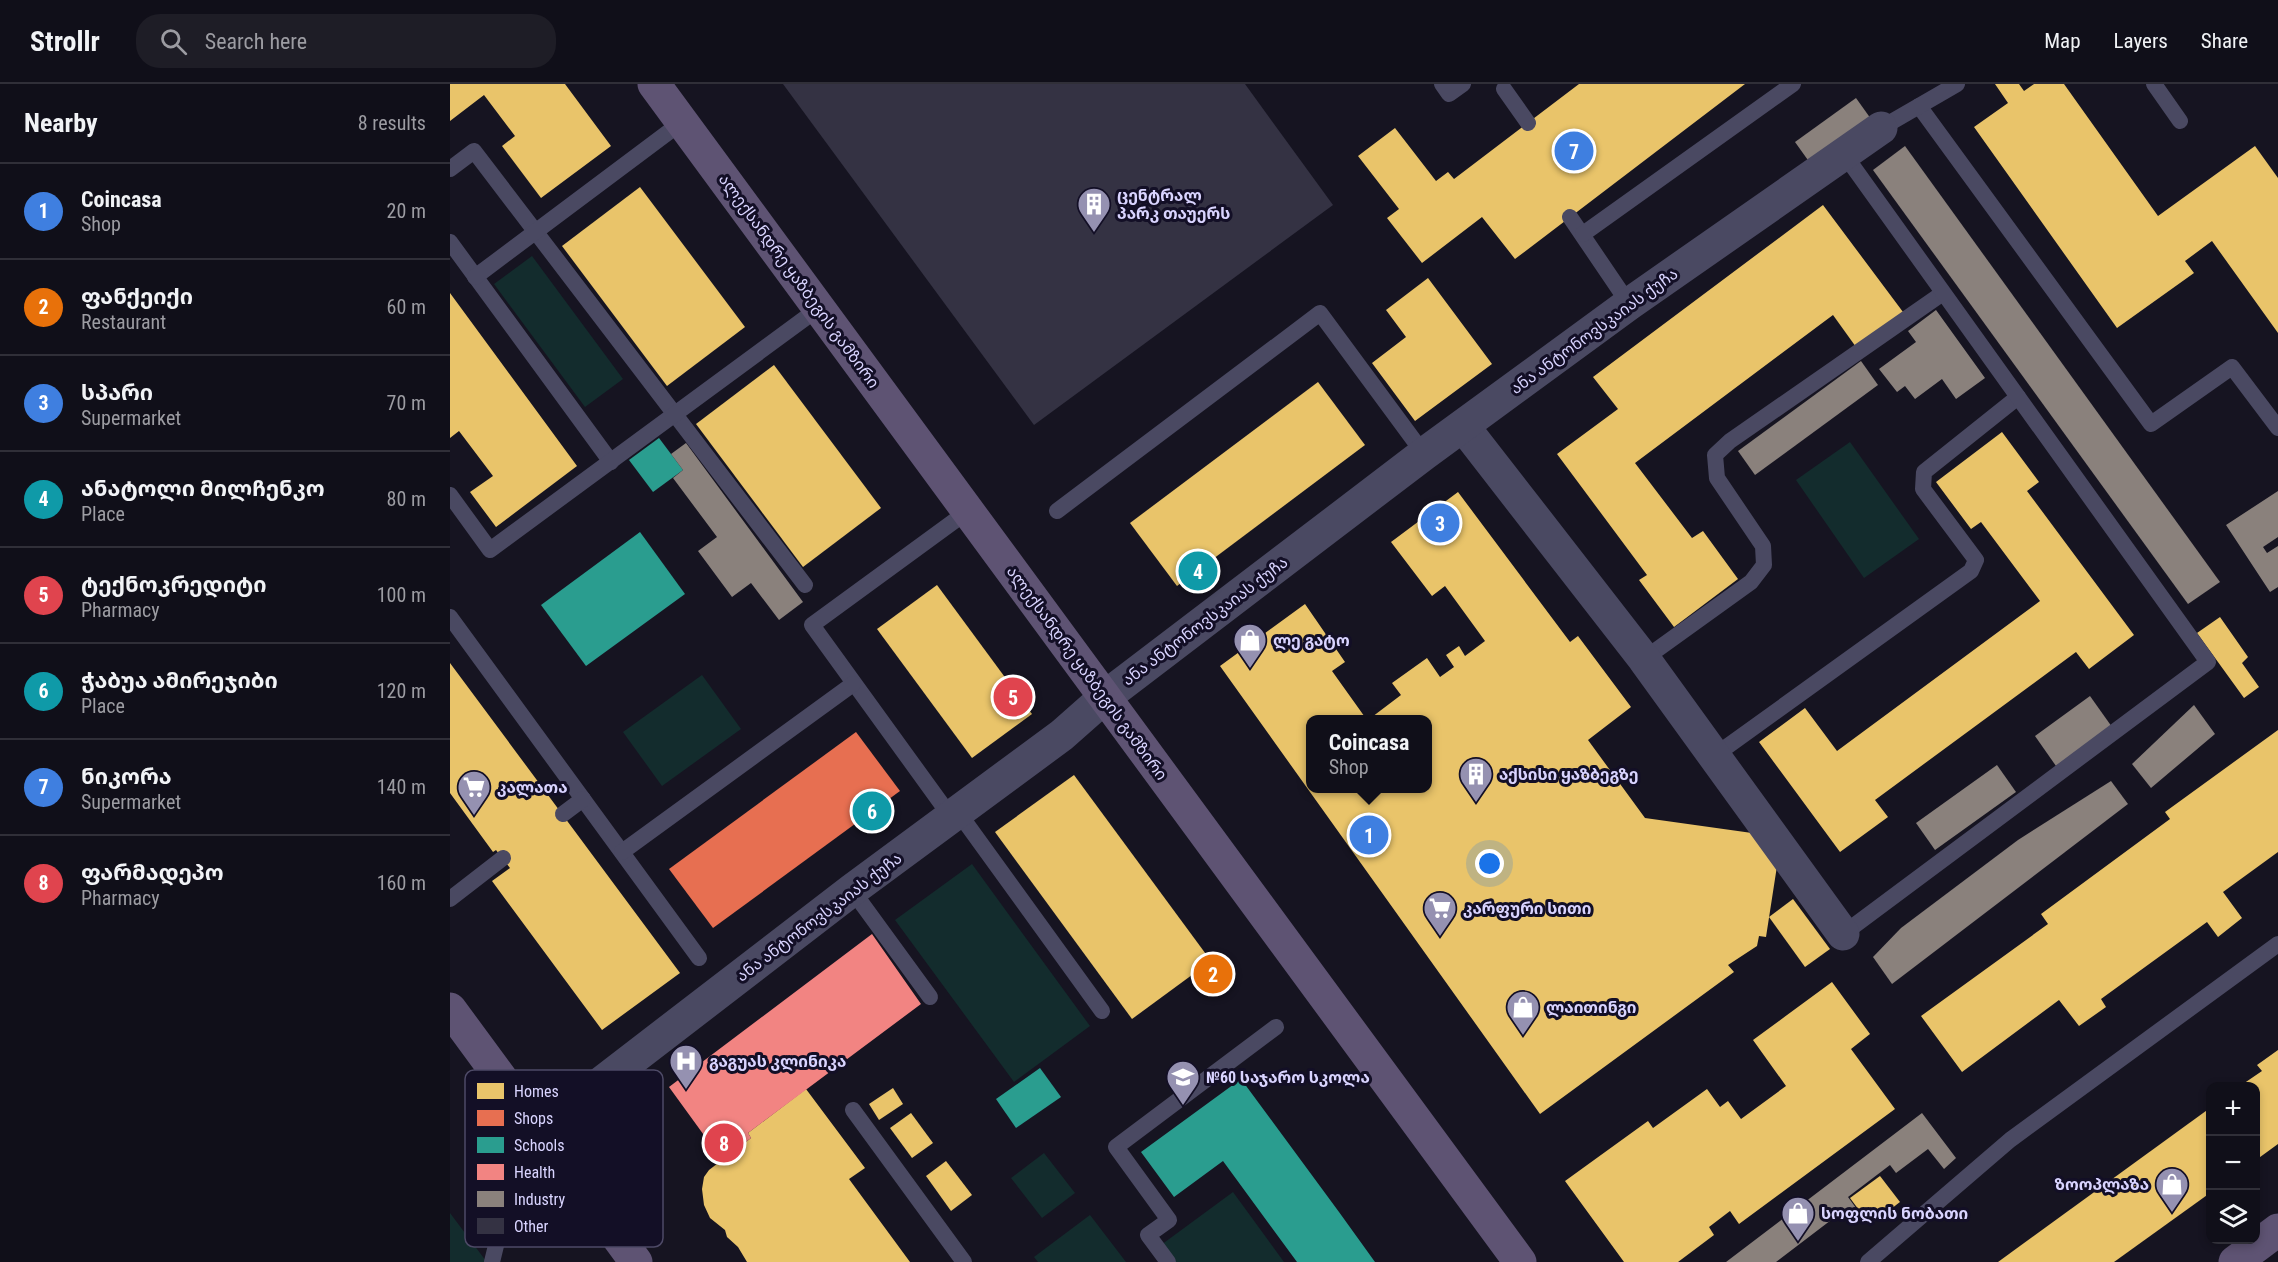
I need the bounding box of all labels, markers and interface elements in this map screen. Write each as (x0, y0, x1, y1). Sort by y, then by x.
search box (136, 14, 556, 68)
text: Strollr (30, 25, 100, 58)
icon: search (157, 25, 190, 58)
text: Search here (205, 29, 307, 54)
text: Map (2044, 29, 2081, 53)
text: Layers (2114, 29, 2168, 53)
text: Share (2201, 29, 2248, 53)
text: Nearby (24, 108, 98, 138)
text: 8 results (358, 111, 426, 135)
pin: 7 (1554, 128, 1594, 174)
street label: ალექსანდრე ყაზბეგის გამზირი (714, 170, 883, 392)
building icon: ცენტრალ პარკ თაუერს (1076, 186, 1112, 233)
place label: ცენტრალ პარკ თაუერს (1117, 186, 1230, 223)
text: Coincasa (81, 187, 162, 212)
text: 1 (38, 199, 49, 223)
text: 20 m (387, 199, 426, 223)
text: Shop (81, 212, 121, 236)
street label: ანა ანტონოვსკაიას ქუჩა (1507, 264, 1681, 398)
text: ფანქეიქი (81, 284, 193, 309)
text: 2 (38, 295, 49, 319)
text: 60 m (387, 295, 426, 319)
text: Restaurant (81, 310, 166, 334)
text: სპარი (81, 380, 153, 405)
text: 3 (38, 391, 49, 415)
text: 70 m (387, 391, 426, 415)
text: Supermarket (81, 406, 181, 430)
text: ანატოლი მილჩენკო (81, 476, 325, 501)
text: 4 (38, 487, 49, 511)
text: 80 m (387, 487, 426, 511)
pin: 3 (1420, 500, 1460, 546)
text: Place (81, 502, 125, 526)
pin: 4 (1178, 548, 1218, 594)
street label: ანა ანტონოვსკაიას ქუჩა (1119, 553, 1291, 689)
street label: ალექსანდრე ყაზბეგის გამზირი (1002, 562, 1171, 784)
text: ტექნოკრედიტი (81, 572, 267, 597)
text: 5 (38, 583, 49, 607)
text: 100 m (377, 583, 426, 607)
text: Pharmacy (81, 598, 160, 622)
shop icon: ლე გატო (1232, 622, 1268, 669)
place label: ლე გატო (1273, 631, 1350, 651)
text: ჭაბუა ამირეჯიბი (81, 668, 278, 693)
pin: 5 (994, 674, 1032, 720)
text: 6 (38, 679, 49, 703)
text: 120 m (377, 679, 426, 703)
text: Place (81, 694, 125, 718)
popup (1306, 715, 1432, 793)
text: Coincasa (1329, 730, 1409, 755)
text: Shop (1329, 755, 1369, 779)
building icon: აქსისი ყაზბეგზე (1458, 756, 1494, 803)
text: ნიკორა (81, 764, 172, 789)
place label: აქსისი ყაზბეგზე (1499, 765, 1638, 784)
supermarket icon: კალათა (456, 769, 492, 816)
text: 7 (38, 775, 49, 799)
text: 140 m (377, 775, 426, 799)
place label: კალათა (497, 778, 568, 798)
pin: 6 (852, 788, 892, 834)
text: Supermarket (81, 790, 181, 814)
pin: 1 (1350, 812, 1388, 858)
street label: ანა ანტონოვსკაიას ქუჩა (733, 849, 905, 985)
your location (1475, 849, 1504, 878)
text: ფარმადეპო (81, 860, 224, 885)
text: 8 (38, 871, 49, 895)
text: 160 m (377, 871, 426, 895)
text: Pharmacy (81, 886, 160, 910)
supermarket icon: კარფური სითი (1422, 890, 1458, 937)
place label: კარფური სითი (1463, 899, 1591, 918)
pin: 2 (1194, 952, 1233, 996)
shop icon: ლაითინგი (1505, 989, 1541, 1036)
place label: ლაითინგი (1546, 998, 1636, 1018)
hospital icon: გაგუას კლინიკა (668, 1043, 704, 1090)
place label: გაგუას კლინიკა (709, 1052, 846, 1072)
school or university icon: №60 საჯარო სკოლა (1165, 1059, 1201, 1106)
place label: №60 საჯარო სკოლა (1206, 1068, 1370, 1088)
legend (465, 1070, 663, 1247)
text: Homes (514, 1082, 559, 1101)
map controls (2206, 1082, 2260, 1244)
button: + (2206, 1082, 2260, 1136)
text: Shops (514, 1109, 553, 1128)
pin: 8 (704, 1120, 744, 1166)
text: Schools (514, 1136, 564, 1155)
button: − (2206, 1136, 2260, 1190)
text: Health (514, 1163, 555, 1182)
shop icon: ზოოპლაზა (2154, 1166, 2190, 1213)
place label: ზოოპლაზა (2055, 1175, 2149, 1195)
text: Industry (514, 1190, 565, 1209)
button: layers (2206, 1190, 2260, 1244)
shop icon: სოფლის ნობათი (1780, 1195, 1816, 1242)
place label: სოფლის ნობათი (1821, 1204, 1968, 1224)
text: Other (514, 1217, 549, 1236)

